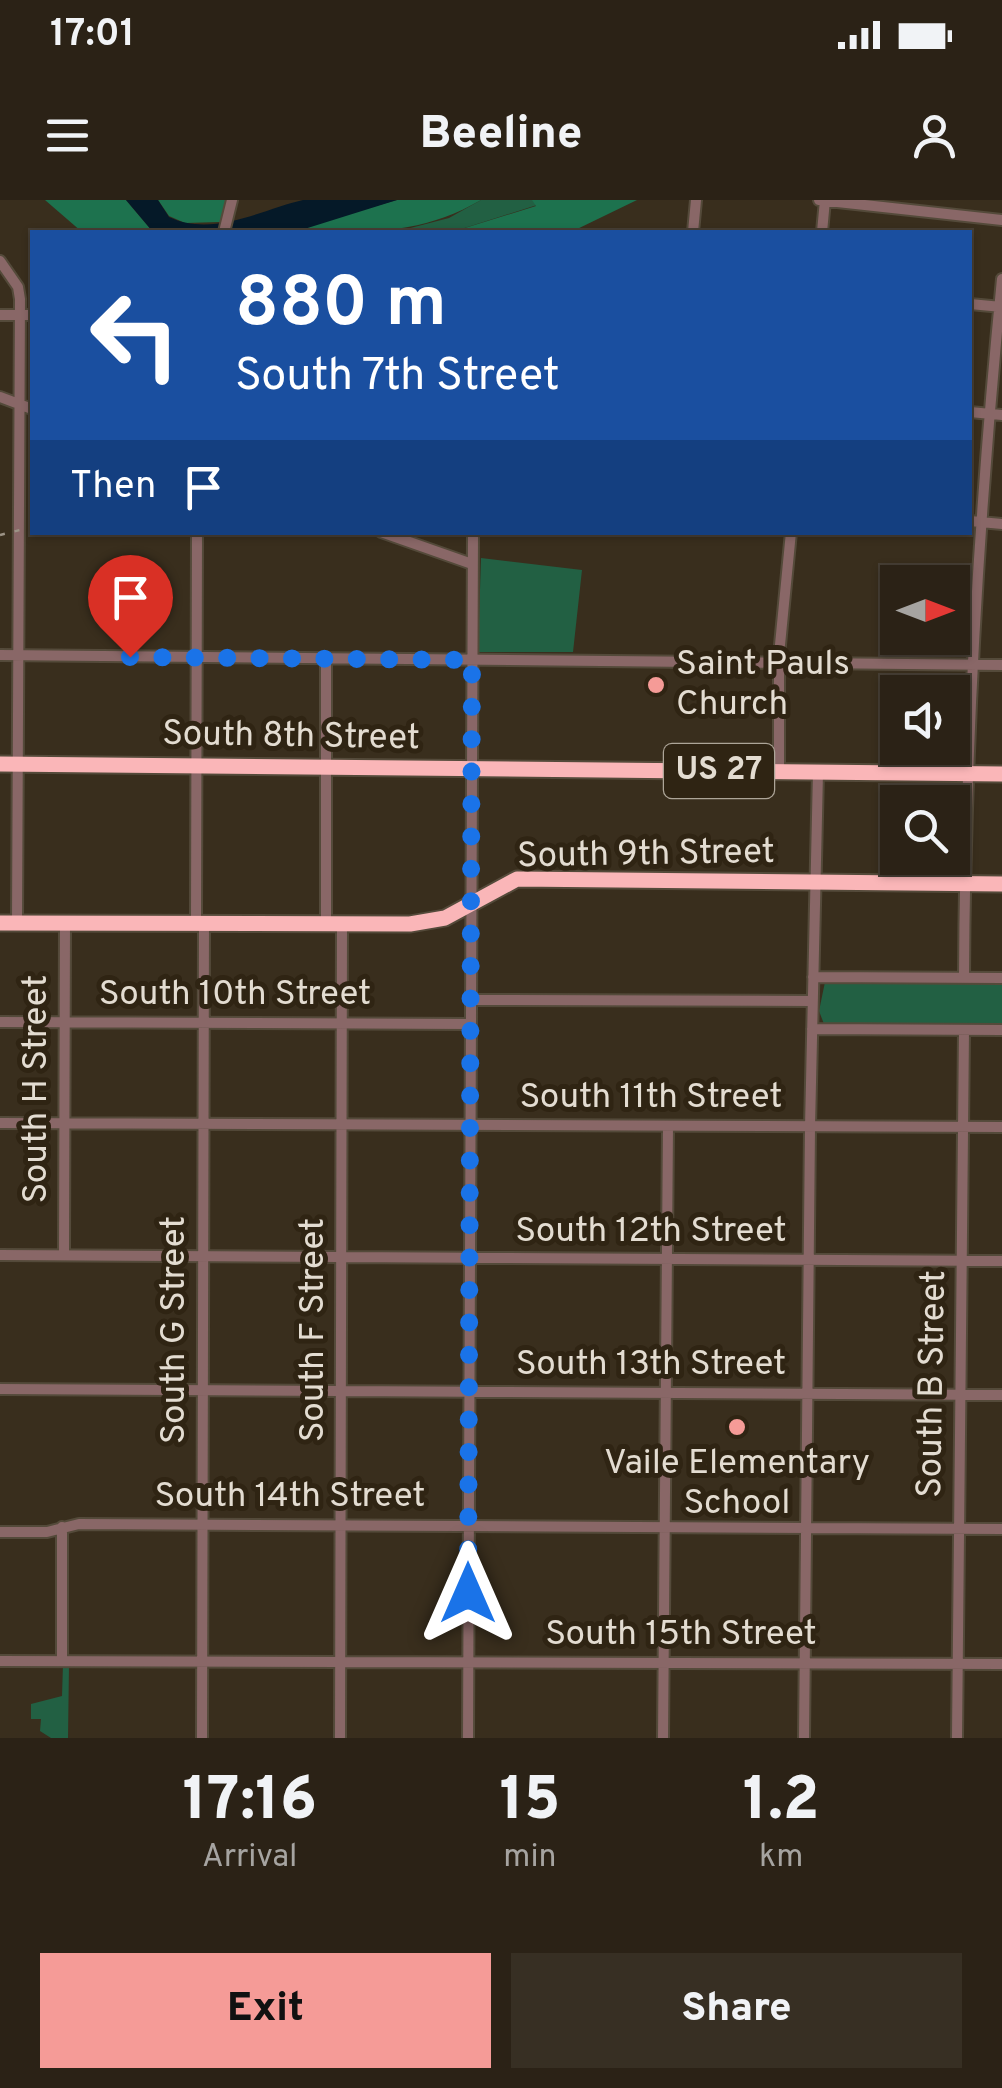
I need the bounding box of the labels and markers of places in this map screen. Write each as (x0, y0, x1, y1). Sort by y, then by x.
pin (88, 555, 173, 658)
place label: Saint Pauls Church (676, 643, 850, 727)
marker: Saint Pauls Church (645, 674, 667, 696)
marker: Vaile Elementary School (726, 1416, 748, 1438)
place label: Vaile Elementary School (604, 1442, 870, 1526)

